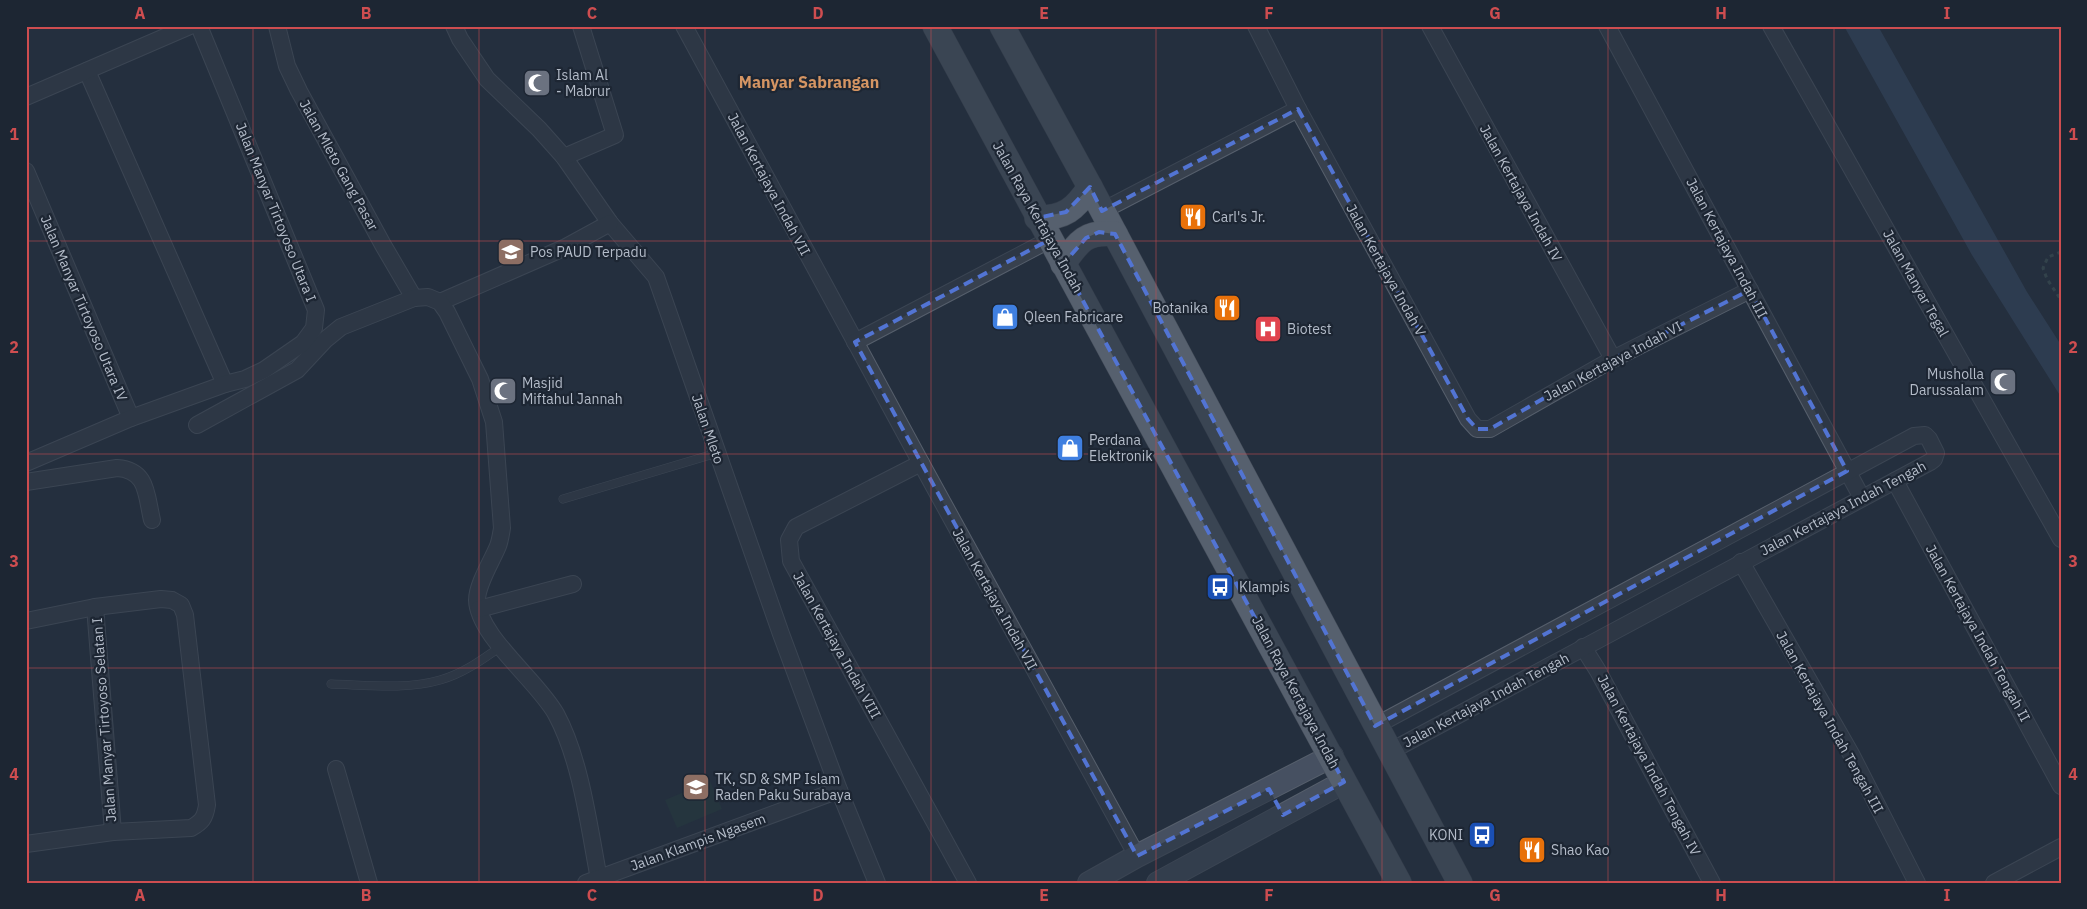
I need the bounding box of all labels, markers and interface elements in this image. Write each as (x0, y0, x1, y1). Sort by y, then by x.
text: A (135, 3, 146, 23)
text: B (361, 3, 372, 23)
text: C (587, 3, 597, 23)
text: D (812, 3, 824, 23)
text: E (1039, 3, 1049, 23)
text: F (1264, 3, 1274, 23)
text: G (1489, 3, 1501, 23)
text: H (1715, 3, 1727, 23)
text: I (1944, 3, 1951, 23)
place label: Islam Al - Mabrur (556, 66, 610, 100)
mosque icon: Islam Al - Mabrur (522, 68, 552, 98)
district label: Manyar Sabrangan (739, 72, 879, 92)
street label: Jalan Mleto Gang Pasar (295, 96, 383, 234)
street label: Jalan Kertajaya Indah VII (724, 109, 814, 259)
street label: Jalan Manyar Tirtoyoso Utara I (232, 120, 320, 304)
street label: Jalan Kertajaya Indah IV (1476, 121, 1566, 265)
text: 1 (9, 124, 19, 144)
text: 1 (2068, 124, 2078, 144)
street label: Jalan Raya Kertajaya Indah (989, 138, 1087, 296)
street label: Jalan Kertajaya Indah III (1682, 175, 1772, 321)
street label: Jalan Kertajaya Indah V (1342, 201, 1430, 340)
restaurant icon: Carl's Jr. (1178, 202, 1208, 232)
place label: Carl's Jr. (1212, 208, 1266, 226)
street label: Jalan Manyar Tirtoyoso Utara IV (37, 212, 132, 404)
street label: Jalan Manyar Tegal (1879, 226, 1953, 340)
school or university icon: Pos PAUD Terpadu (496, 237, 526, 267)
place label: Pos PAUD Terpadu (530, 243, 647, 261)
restaurant icon: Botanika (1212, 293, 1242, 323)
place label: Botanika (1152, 299, 1209, 317)
shop icon: Qleen Fabricare (990, 302, 1020, 332)
place label: Qleen Fabricare (1024, 308, 1123, 326)
hospital icon: Biotest (1253, 314, 1283, 344)
street label: Jalan Kertajaya Indah VI (1541, 317, 1685, 405)
place label: Biotest (1287, 320, 1332, 338)
text: 2 (9, 337, 19, 357)
text: 2 (2068, 337, 2078, 357)
place label: Musholla Darussalam (1910, 365, 1985, 399)
mosque icon: Musholla Darussalam (1988, 367, 2018, 397)
place label: Masjid Miftahul Jannah (522, 374, 623, 408)
mosque icon: Masjid Miftahul Jannah (488, 376, 518, 406)
street label: Jalan Mleto (688, 392, 728, 466)
place label: Perdana Elektronik (1089, 431, 1153, 465)
shop icon: Perdana Elektronik (1055, 433, 1085, 463)
street label: Jalan Kertajaya Indah Tengah (1757, 457, 1929, 559)
street label: Jalan Kertajaya Indah VII (948, 525, 1042, 673)
street label: Jalan Kertajaya Indah Tengah II (1922, 541, 2034, 725)
text: 3 (9, 551, 19, 571)
text: 3 (2068, 551, 2078, 571)
street label: Jalan Kertajaya Indah VIII (789, 568, 885, 722)
bus stop icon: Klampis (1205, 572, 1235, 602)
place label: Klampis (1239, 578, 1290, 596)
street label: Jalan Raya Kertajaya Indah (1248, 613, 1344, 771)
street label: Jalan Manyar Tirtoyoso Selatan I (88, 617, 120, 823)
street label: Jalan Kertajaya Indah Tengah III (1772, 628, 1888, 816)
street label: Jalan Kertajaya Indah Tengah (1400, 649, 1572, 751)
street label: Jalan Kertajaya Indah Tengah IV (1593, 671, 1705, 859)
text: 4 (9, 764, 19, 784)
text: 4 (2068, 764, 2078, 784)
place label: TK, SD & SMP Islam Raden Paku Surabaya (715, 770, 852, 804)
school or university icon: TK, SD & SMP Islam Raden Paku Surabaya (681, 772, 711, 802)
street label: Jalan Klampis Ngasem (628, 809, 768, 875)
bus stop icon: KONI (1467, 820, 1497, 850)
place label: KONI (1429, 826, 1463, 844)
restaurant icon: Shao Kao (1517, 835, 1547, 865)
place label: Shao Kao (1551, 841, 1610, 859)
text: A (135, 885, 146, 905)
text: B (361, 885, 372, 905)
text: C (587, 885, 597, 905)
text: D (812, 885, 824, 905)
text: E (1039, 885, 1049, 905)
text: F (1264, 885, 1274, 905)
text: G (1489, 885, 1501, 905)
text: H (1715, 885, 1727, 905)
text: I (1944, 885, 1951, 905)

